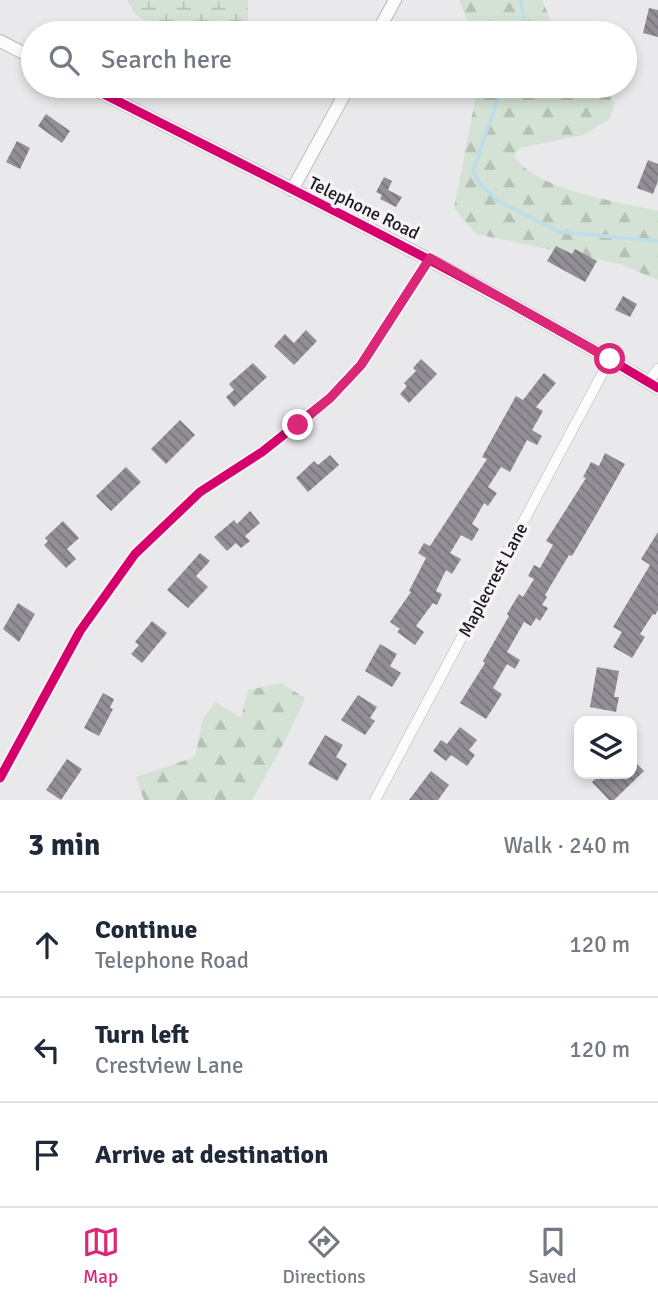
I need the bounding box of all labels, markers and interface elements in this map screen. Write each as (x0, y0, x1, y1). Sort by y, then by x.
search box (21, 21, 637, 98)
icon: search (45, 41, 83, 79)
text: Search here (101, 44, 232, 76)
street label: Telephone Road (305, 172, 423, 244)
route start (594, 343, 625, 374)
route end (282, 409, 313, 440)
street label: Maplecrest Lane (454, 519, 532, 641)
map controls (574, 716, 637, 779)
button: layers (574, 716, 637, 779)
text: 3 min (28, 827, 100, 864)
text: Walk · 240 m (504, 831, 630, 860)
text: Continue (95, 914, 197, 946)
icon: ahead (28, 926, 66, 964)
text: 120 m (569, 930, 630, 959)
text: Telephone Road (95, 946, 249, 975)
text: Turn left (95, 1019, 189, 1051)
icon: left (28, 1031, 66, 1069)
text: 120 m (569, 1035, 630, 1064)
text: Crestview Lane (95, 1051, 244, 1080)
icon: arrive (28, 1136, 66, 1174)
text: Arrive at destination (95, 1139, 328, 1171)
tab: Map (82, 1223, 120, 1289)
tab: Directions (283, 1223, 366, 1289)
tab: Saved (529, 1223, 576, 1289)

